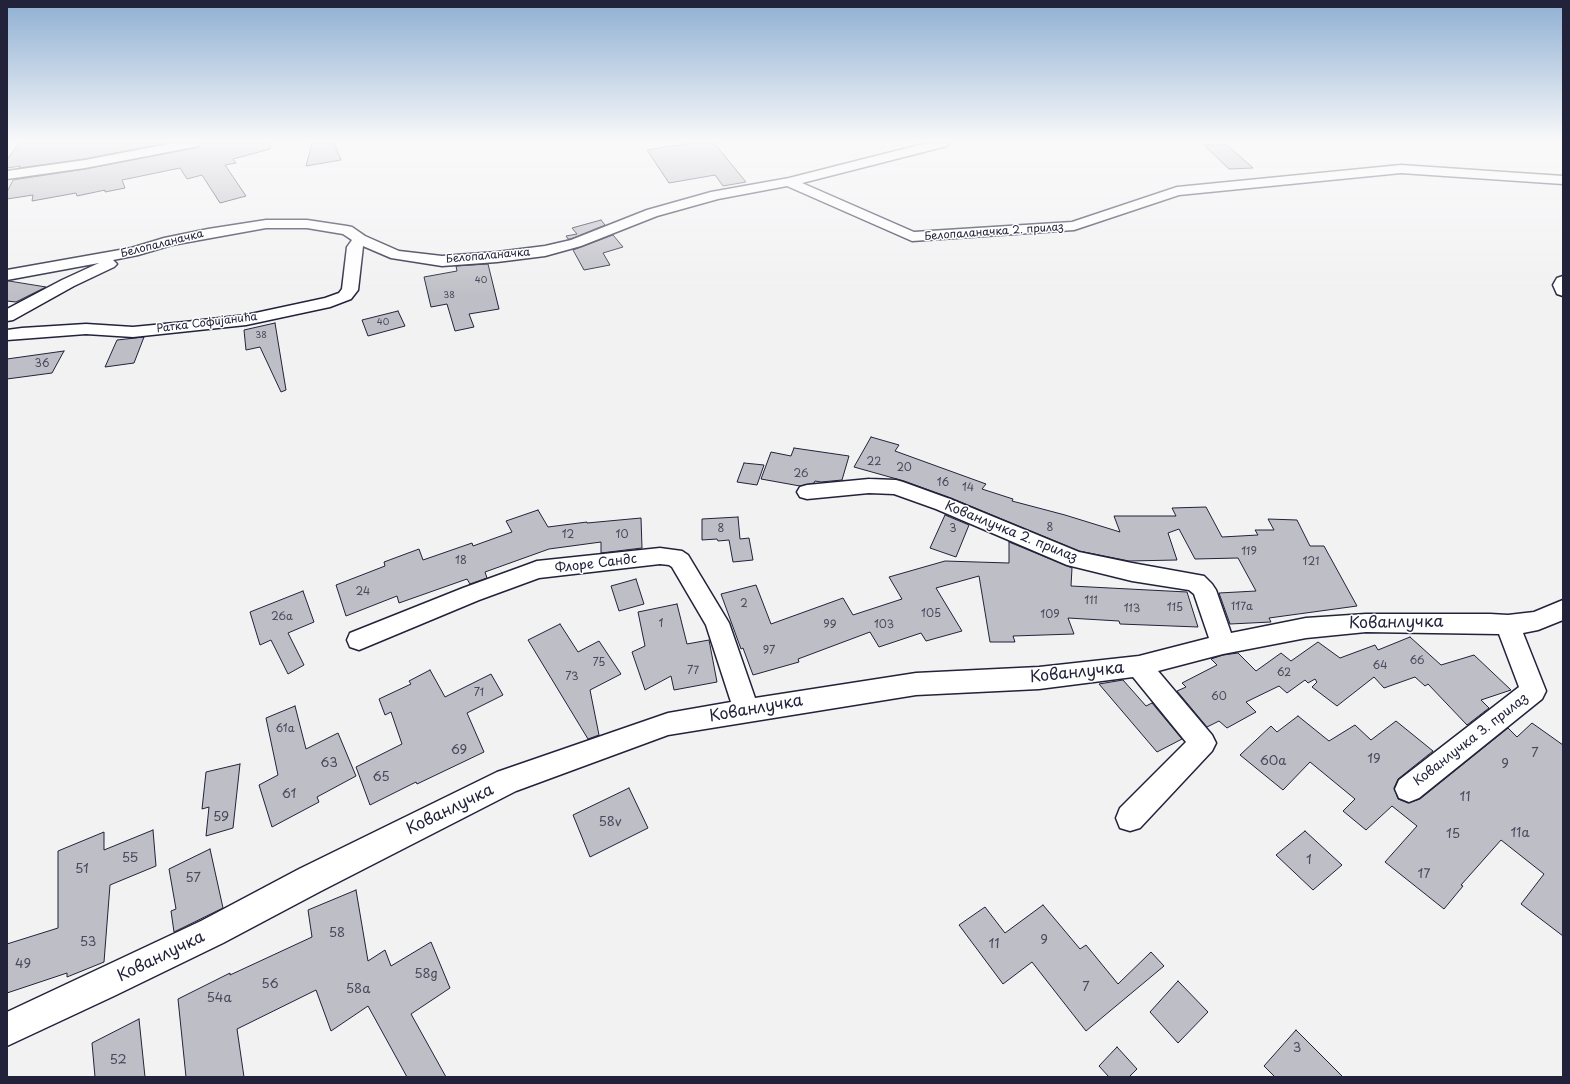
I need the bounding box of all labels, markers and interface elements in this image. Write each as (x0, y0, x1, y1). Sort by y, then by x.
street label: Белопаланачка 2. прилаз (924, 221, 1064, 243)
street label: Белопаланачка (119, 227, 205, 261)
street label: Белопаланачка (445, 246, 531, 266)
house number: 40 (475, 276, 487, 286)
house number: 38 (443, 291, 455, 301)
street label: Ратка Софијанића (156, 310, 258, 336)
house number: 40 (377, 318, 389, 328)
house number: 38 (255, 331, 267, 341)
house number: 36 (35, 357, 49, 371)
house number: 22 (867, 455, 881, 469)
house number: 20 (896, 461, 912, 475)
house number: 26 (793, 467, 809, 481)
house number: 16 (937, 476, 949, 490)
house number: 14 (962, 481, 974, 495)
street label: Кованлучка 2. прилаз (942, 498, 1080, 566)
house number: 8 (1047, 521, 1053, 535)
house number: 8 (718, 522, 724, 536)
house number: 3 (949, 522, 957, 536)
house number: 12 (562, 528, 574, 542)
house number: 10 (616, 528, 628, 542)
house number: 119 (1241, 545, 1257, 559)
street label: Флоре Сандс (554, 551, 638, 577)
house number: 18 (455, 554, 467, 568)
house number: 121 (1303, 555, 1319, 569)
house number: 24 (356, 585, 370, 599)
house number: 111 (1084, 594, 1098, 608)
house number: 2 (740, 597, 748, 611)
house number: 117a (1231, 600, 1253, 614)
house number: 115 (1167, 601, 1183, 615)
house number: 113 (1124, 602, 1140, 616)
house number: 105 (921, 607, 941, 621)
house number: 109 (1040, 608, 1060, 622)
house number: 26a (271, 610, 293, 624)
street label: Кованлучка (1348, 613, 1444, 633)
house number: 1 (659, 617, 663, 631)
house number: 99 (823, 618, 837, 632)
house number: 103 (874, 618, 894, 632)
house number: 97 (763, 644, 775, 658)
house number: 66 (1409, 654, 1425, 668)
house number: 75 (593, 656, 605, 670)
street label: Кованлучка (1029, 659, 1125, 687)
house number: 64 (1373, 659, 1387, 673)
house number: 77 (687, 664, 699, 678)
house number: 62 (1277, 666, 1291, 680)
house number: 73 (565, 670, 579, 684)
house number: 71 (474, 686, 484, 700)
house number: 60 (1211, 690, 1227, 704)
street label: Кованлучка 3. прилаз (1411, 690, 1531, 790)
street label: Кованлучка (708, 691, 804, 727)
house number: 61a (275, 722, 295, 736)
house number: 69 (451, 742, 467, 758)
house number: 7 (1531, 745, 1539, 761)
house number: 19 (1367, 751, 1381, 767)
house number: 60a (1260, 753, 1286, 769)
house number: 63 (320, 755, 338, 771)
house number: 9 (1501, 756, 1509, 772)
house number: 65 (372, 769, 390, 785)
street label: Кованлучка (403, 781, 497, 839)
house number: 61 (282, 786, 296, 802)
house number: 11 (1460, 789, 1470, 805)
house number: 59 (213, 809, 229, 825)
house number: 58v (598, 814, 622, 830)
house number: 11a (1511, 825, 1529, 841)
house number: 15 (1446, 826, 1460, 842)
house number: 55 (122, 850, 138, 866)
house number: 1 (1306, 852, 1312, 868)
house number: 51 (75, 861, 89, 877)
house number: 17 (1418, 866, 1430, 882)
house number: 57 (185, 870, 201, 886)
house number: 58 (329, 925, 345, 941)
street label: Кованлучка (114, 928, 208, 986)
house number: 9 (1040, 932, 1048, 948)
house number: 53 (80, 934, 96, 950)
house number: 11 (989, 936, 999, 952)
house number: 49 (15, 956, 31, 972)
house number: 58g (414, 966, 438, 982)
house number: 56 (261, 976, 279, 992)
house number: 7 (1082, 979, 1090, 995)
house number: 58a (346, 981, 370, 997)
house number: 54a (206, 990, 232, 1006)
house number: 3 (1293, 1040, 1301, 1056)
house number: 52 (109, 1052, 127, 1068)

